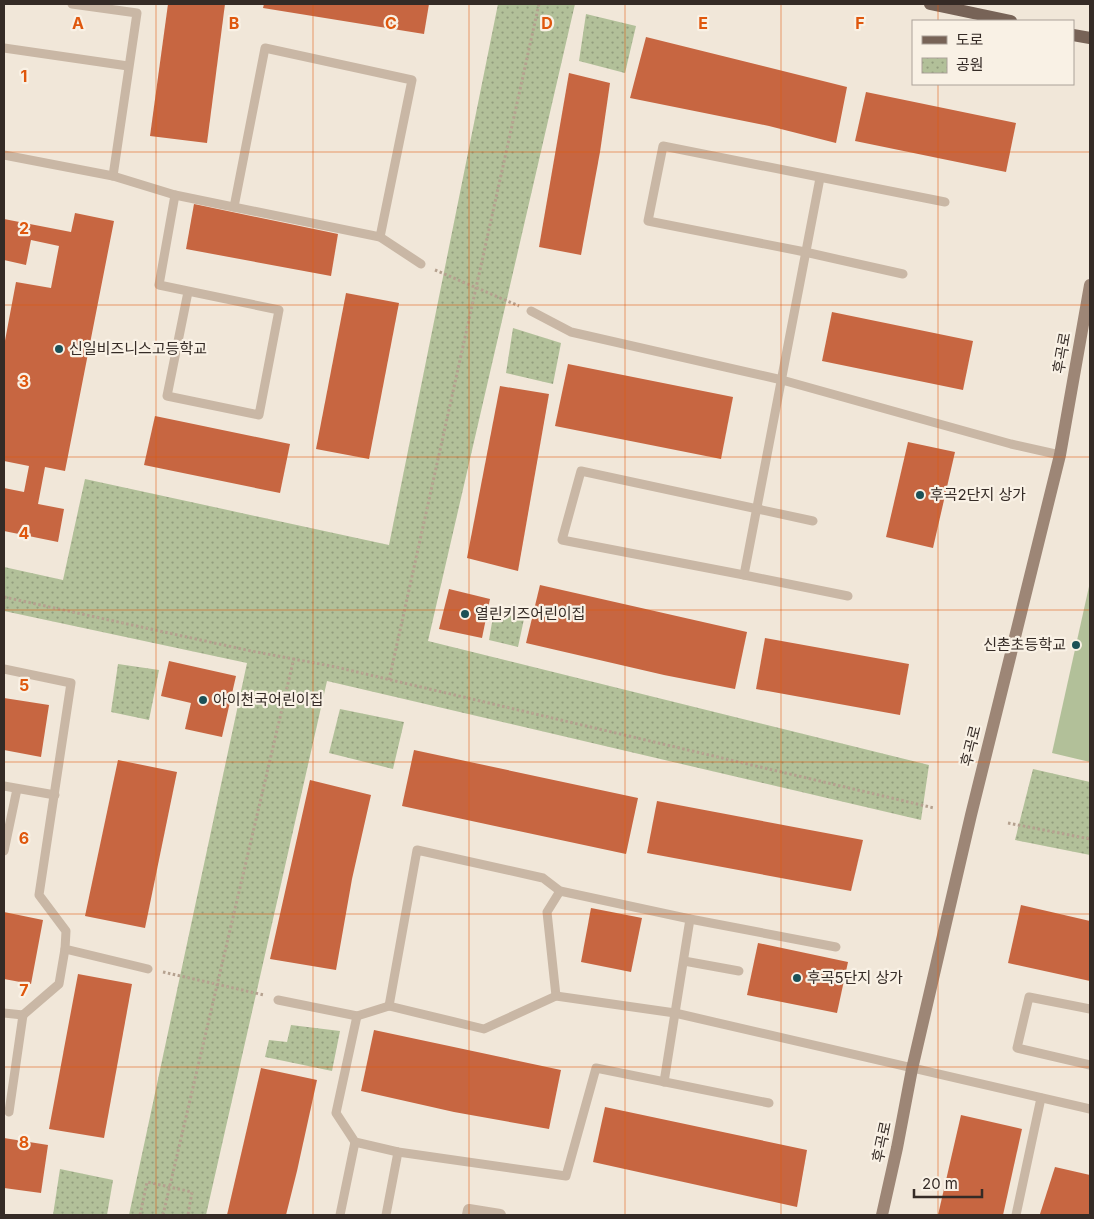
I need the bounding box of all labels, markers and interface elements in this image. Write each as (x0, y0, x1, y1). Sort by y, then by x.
text: A (72, 13, 84, 33)
text: B (229, 13, 239, 33)
text: C (385, 13, 397, 33)
text: D (541, 13, 553, 33)
text: E (698, 13, 708, 33)
text: F (855, 13, 865, 33)
legend (912, 20, 1074, 85)
text: 도로 (956, 30, 984, 49)
text: 공원 (956, 55, 984, 74)
text: 1 (21, 66, 27, 86)
text: 2 (19, 218, 29, 238)
street label: 후곡로 (1049, 331, 1074, 375)
place label: 신일비즈니스고등학교 (69, 339, 207, 358)
marker: 신일비즈니스고등학교 (53, 343, 65, 355)
text: 3 (19, 371, 29, 391)
place label: 후곡2단지 상가 (930, 485, 1026, 504)
marker: 후곡2단지 상가 (914, 489, 926, 501)
text: 4 (19, 523, 30, 543)
place label: 열린키즈어린이집 (475, 604, 585, 623)
marker: 열린키즈어린이집 (459, 608, 471, 620)
place label: 신촌초등학교 (983, 635, 1066, 654)
marker: 신촌초등학교 (1070, 639, 1082, 651)
text: 5 (19, 675, 29, 695)
place label: 아이천국어린이집 (213, 690, 323, 709)
marker: 아이천국어린이집 (197, 694, 209, 706)
street label: 후곡로 (956, 723, 985, 768)
text: 6 (19, 828, 29, 848)
place label: 후곡5단지 상가 (807, 968, 903, 987)
marker: 후곡5단지 상가 (791, 972, 803, 984)
text: 7 (19, 980, 29, 1000)
street label: 후곡로 (868, 1120, 895, 1164)
text: 8 (19, 1132, 29, 1152)
scale bar (914, 1166, 982, 1198)
text: 20 m (922, 1174, 958, 1193)

